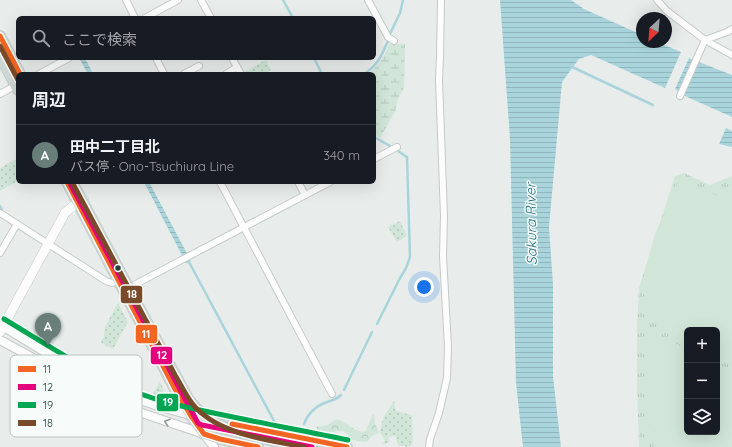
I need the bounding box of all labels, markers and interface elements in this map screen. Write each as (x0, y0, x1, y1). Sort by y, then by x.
north arrow (636, 12, 672, 48)
search box (16, 16, 376, 60)
icon: search (30, 27, 52, 49)
text: ここで検索 (62, 30, 137, 49)
text: 周辺 (32, 89, 66, 110)
text: 田中二丁目北 (70, 137, 160, 156)
text: A (41, 147, 49, 163)
text: 340 m (323, 147, 360, 163)
text: バス停 · Ono-Tsuchiura Line (70, 158, 234, 174)
water label: Sakura River (521, 181, 541, 265)
unlabelled marker (113, 263, 123, 273)
your location (414, 277, 434, 297)
line badge: 18 (120, 285, 143, 304)
text: 18 (127, 287, 137, 301)
pin: A (35, 313, 61, 346)
line badge: 11 (135, 324, 158, 344)
text: 11 (142, 327, 150, 341)
map controls (684, 327, 720, 435)
button: + (684, 327, 720, 363)
line badge: 12 (150, 346, 173, 365)
text: 12 (157, 348, 167, 362)
legend (10, 355, 142, 437)
text: 11 (43, 362, 51, 376)
button: − (684, 363, 720, 399)
text: 12 (43, 380, 53, 394)
line badge: 19 (156, 393, 179, 412)
text: 19 (163, 395, 173, 409)
text: 19 (43, 398, 53, 412)
button: layers (684, 399, 720, 435)
text: 18 (43, 416, 53, 430)
one-way arrow (163, 418, 170, 426)

